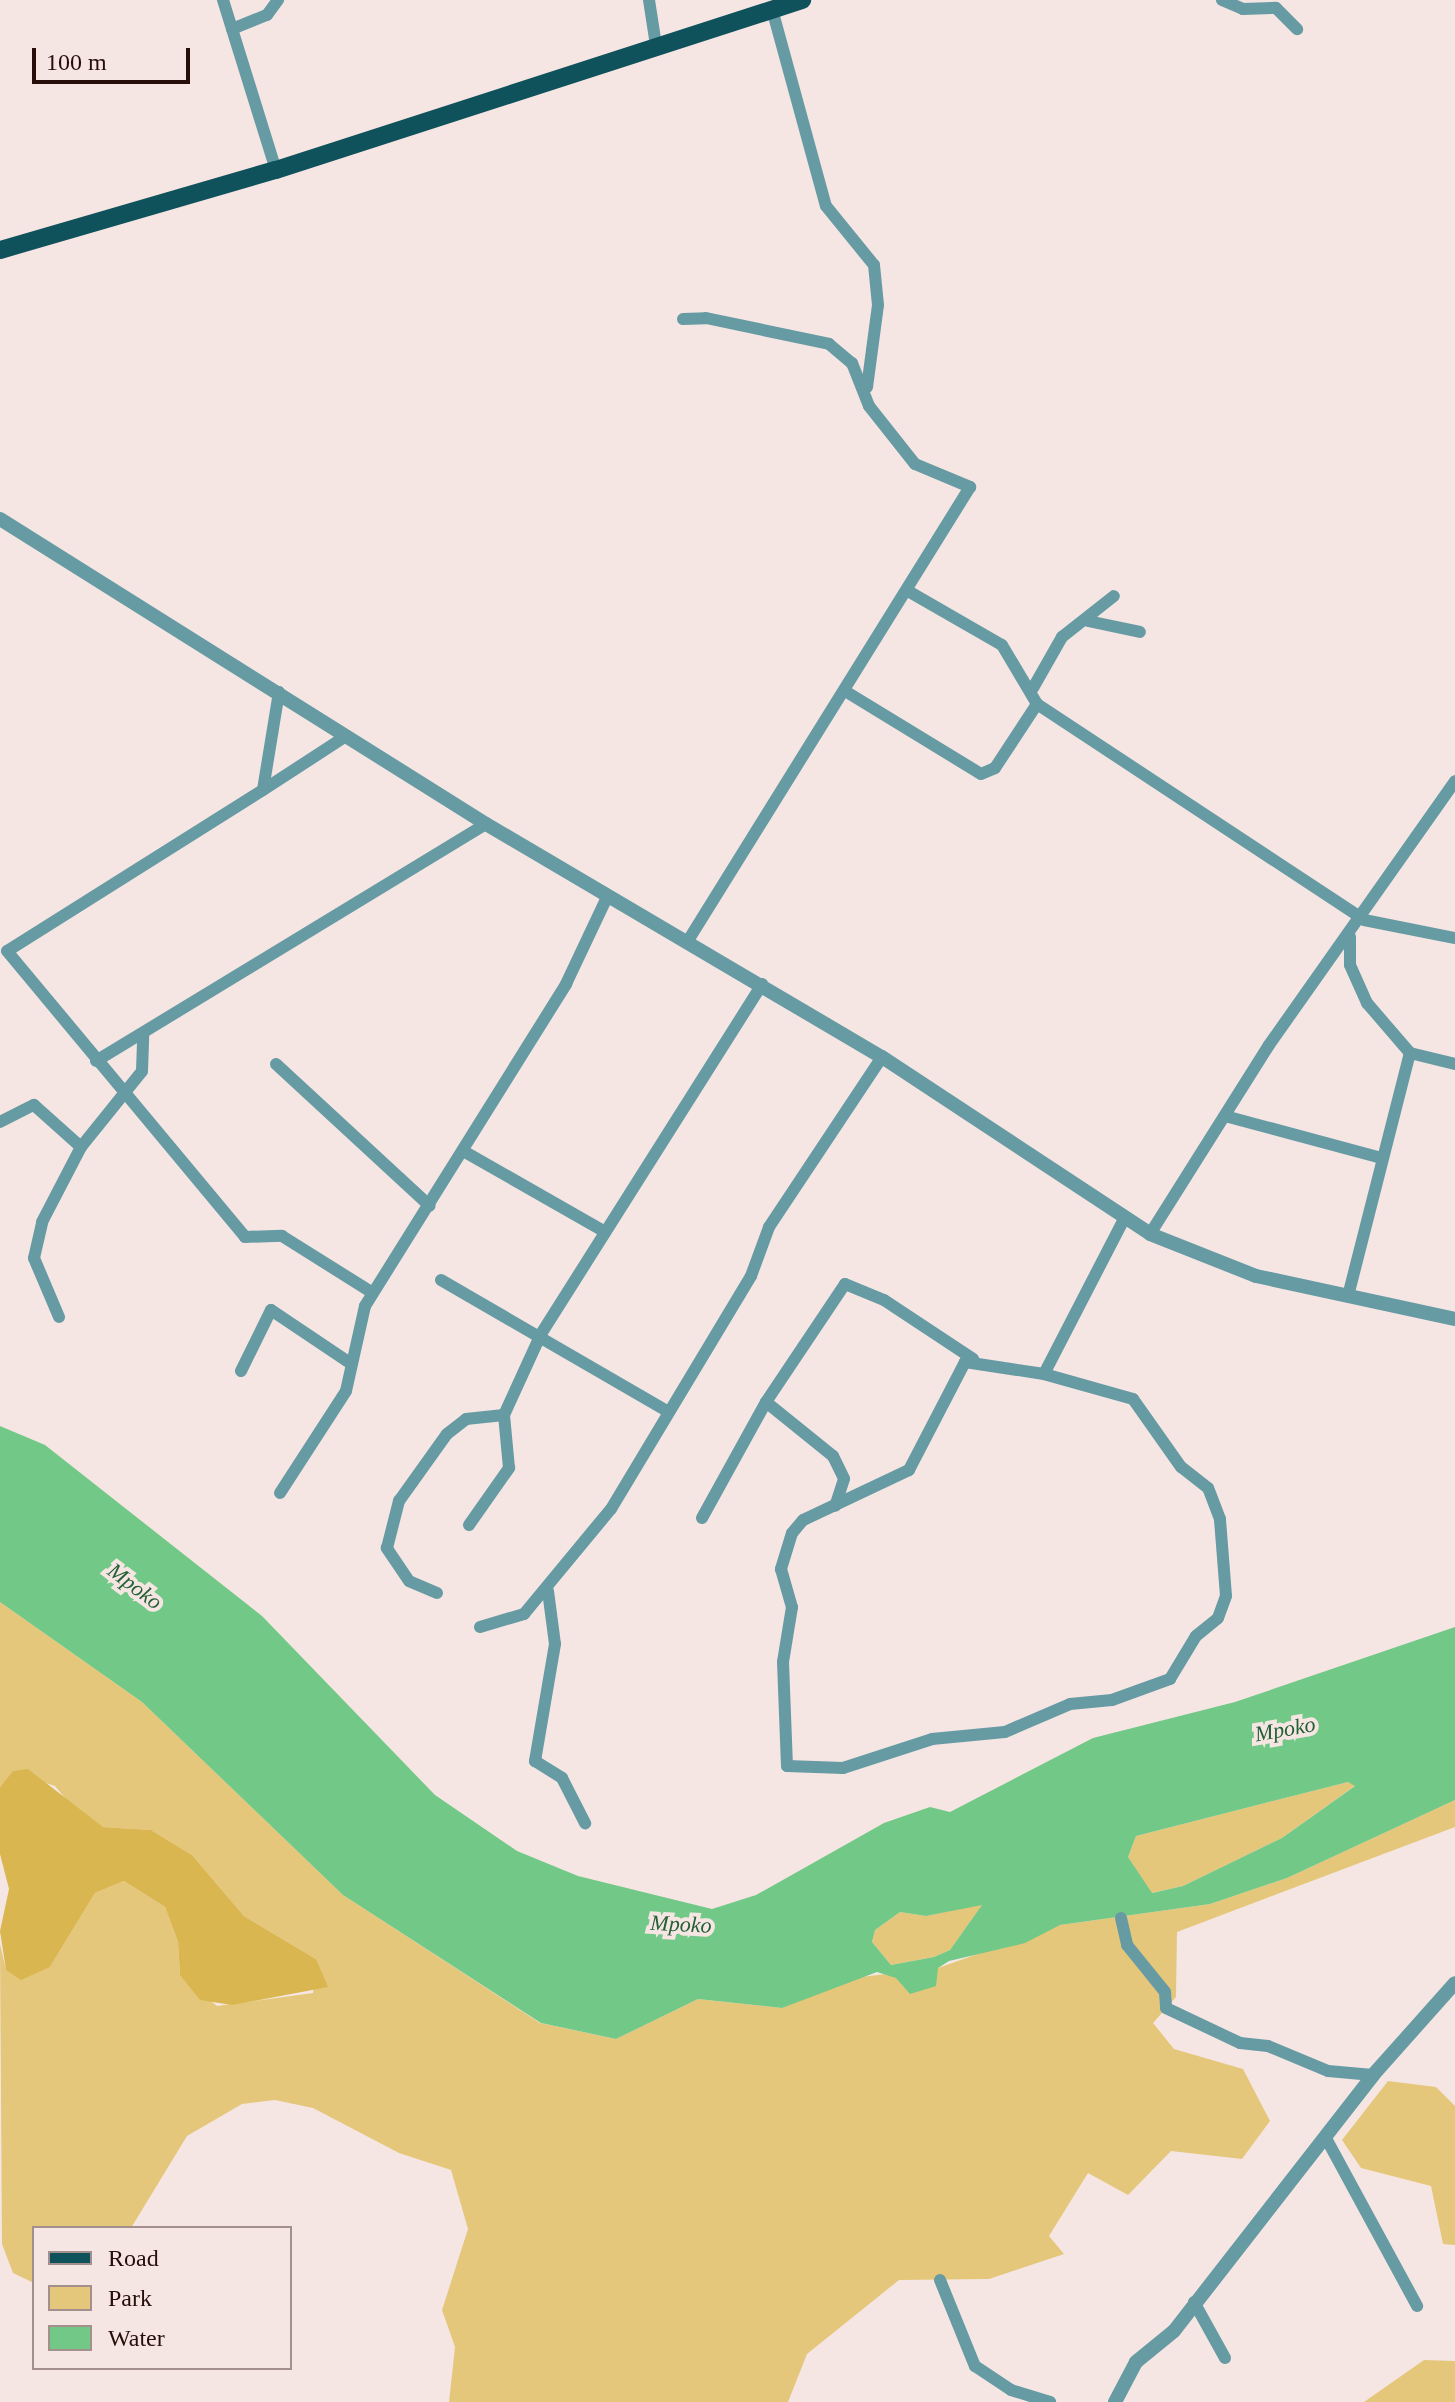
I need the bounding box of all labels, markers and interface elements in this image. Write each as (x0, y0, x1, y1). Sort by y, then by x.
scale bar (36, 32, 194, 82)
text: 100 m (46, 49, 107, 75)
water label: Mpoko (103, 1557, 167, 1615)
water label: Mpoko (1253, 1711, 1317, 1747)
water label: Mpoko (650, 1909, 712, 1939)
legend (32, 2226, 292, 2370)
text: Road (108, 2245, 159, 2271)
text: Park (108, 2285, 152, 2311)
text: Water (108, 2325, 165, 2351)

